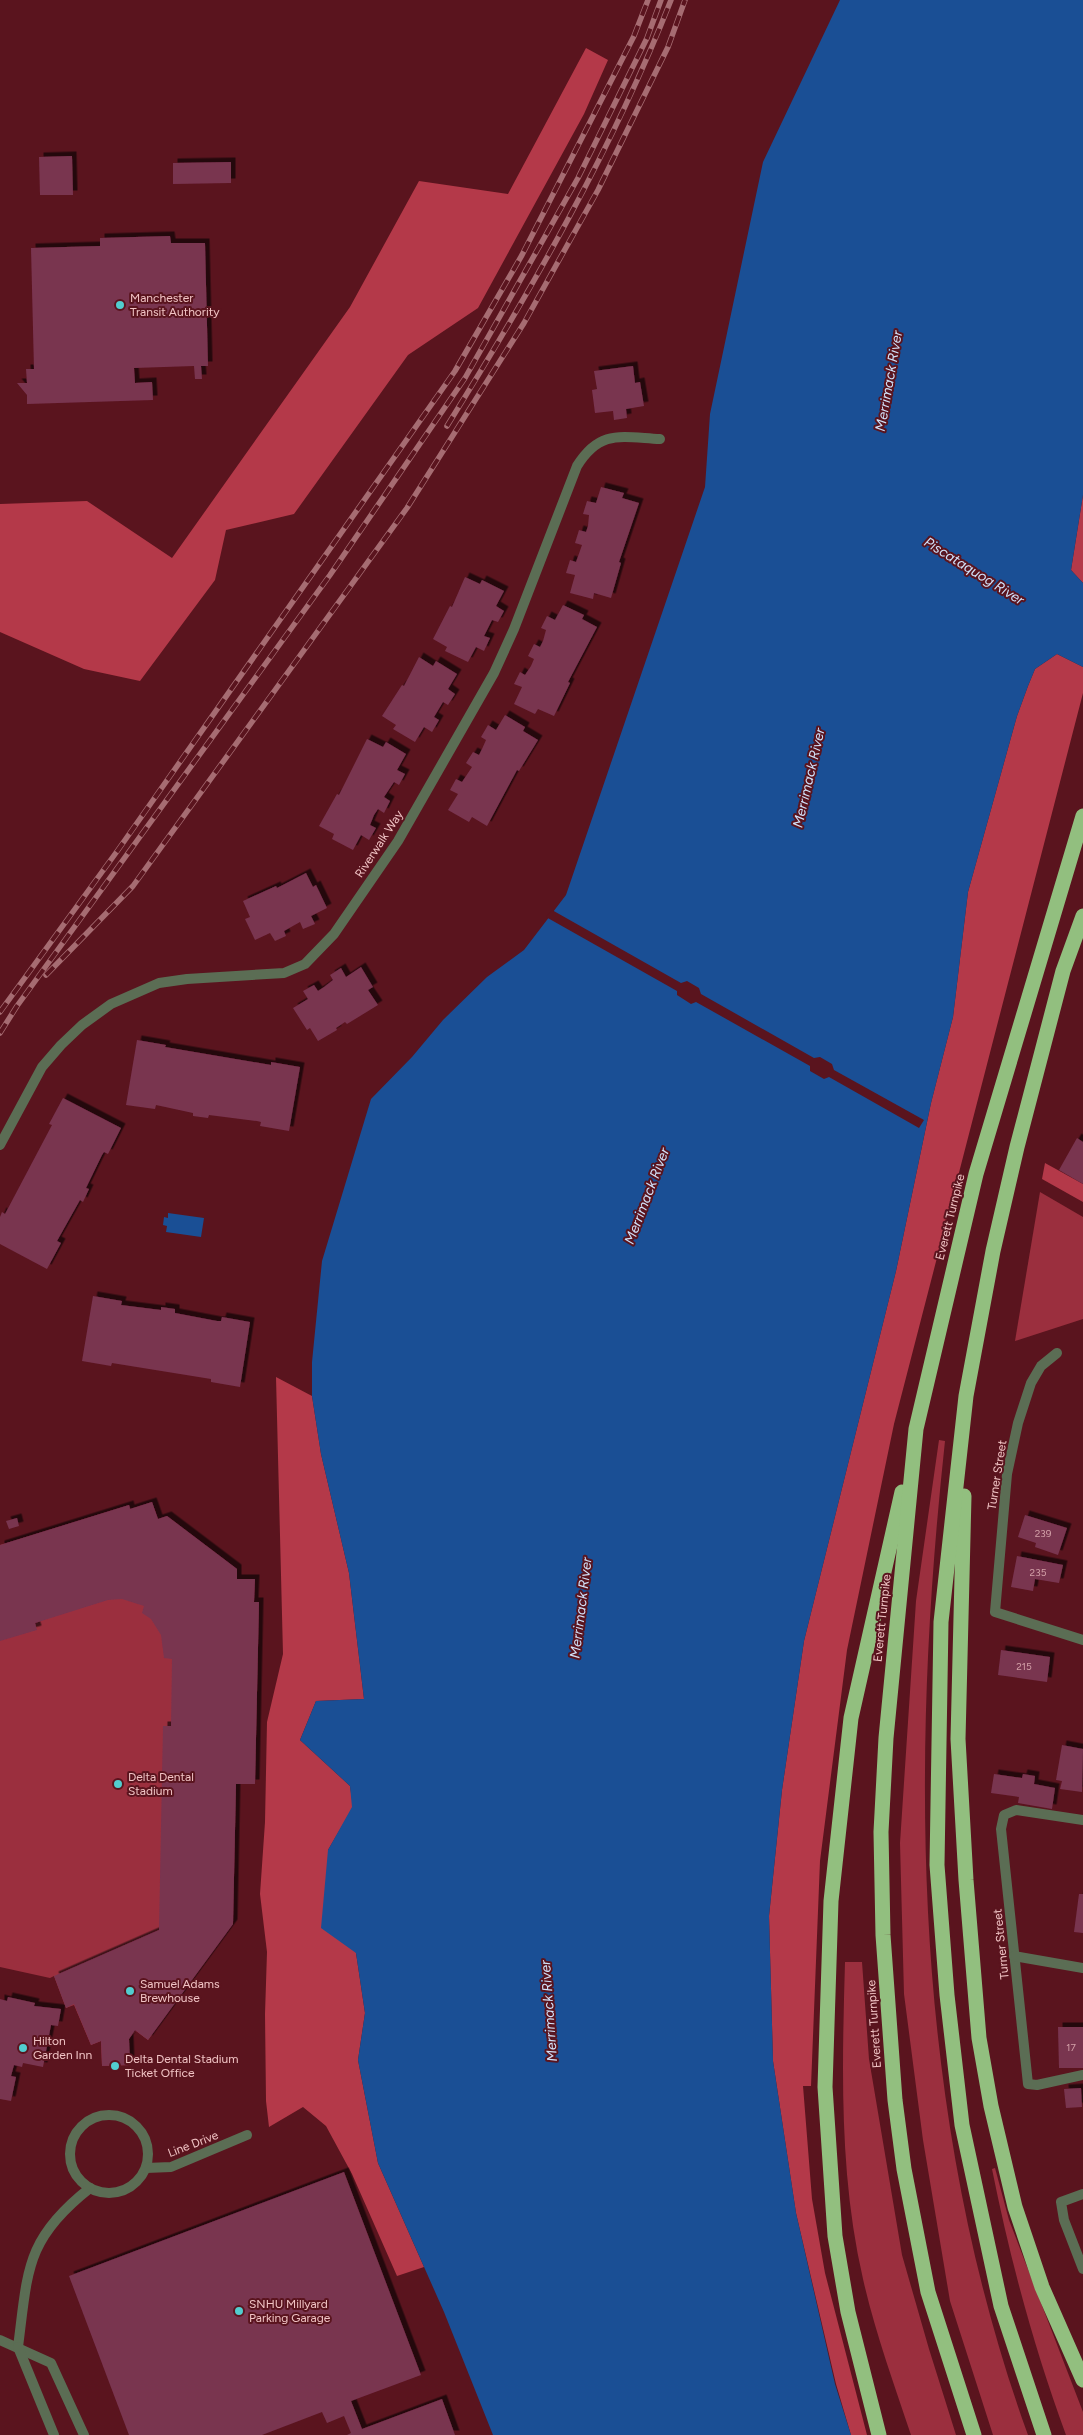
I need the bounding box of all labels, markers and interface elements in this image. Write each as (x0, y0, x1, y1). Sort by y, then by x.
place label: Manchester Transit Authority (130, 291, 220, 319)
marker: Manchester Transit Authority (114, 299, 126, 311)
water label: Merrimack River (872, 328, 906, 433)
water label: Piscataquog River (921, 533, 1028, 609)
water label: Merrimack River (789, 725, 829, 830)
street label: Riverwalk Way (352, 807, 406, 880)
water label: Merrimack River (621, 1144, 674, 1247)
street label: Everett Turnpike (933, 1172, 968, 1261)
street label: Turner Street (985, 1439, 1010, 1511)
house number: 239 (1035, 1527, 1052, 1540)
water label: Merrimack River (566, 1555, 596, 1660)
house number: 235 (1030, 1566, 1047, 1579)
street label: Everett Turnpike (870, 1573, 894, 1663)
house number: 215 (1016, 1660, 1032, 1673)
place label: Delta Dental Stadium (128, 1770, 194, 1798)
marker: Delta Dental Stadium (112, 1778, 124, 1790)
street label: Turner Street (990, 1908, 1012, 1980)
water label: Merrimack River (537, 1958, 561, 2062)
place label: Samuel Adams Brewhouse (140, 1977, 220, 2005)
street label: Everett Turnpike (864, 1979, 884, 2068)
marker: Samuel Adams Brewhouse (124, 1985, 136, 1997)
place label: Hilton Garden Inn (33, 2034, 92, 2062)
house number: 17 (1066, 2041, 1076, 2054)
marker: Hilton Garden Inn (17, 2042, 29, 2054)
place label: Delta Dental Stadium Ticket Office (125, 2052, 239, 2080)
marker: Delta Dental Stadium Ticket Office (109, 2060, 121, 2072)
street label: Line Drive (166, 2128, 221, 2160)
place label: SNHU Millyard Parking Garage (249, 2297, 331, 2325)
marker: SNHU Millyard Parking Garage (233, 2305, 245, 2317)

